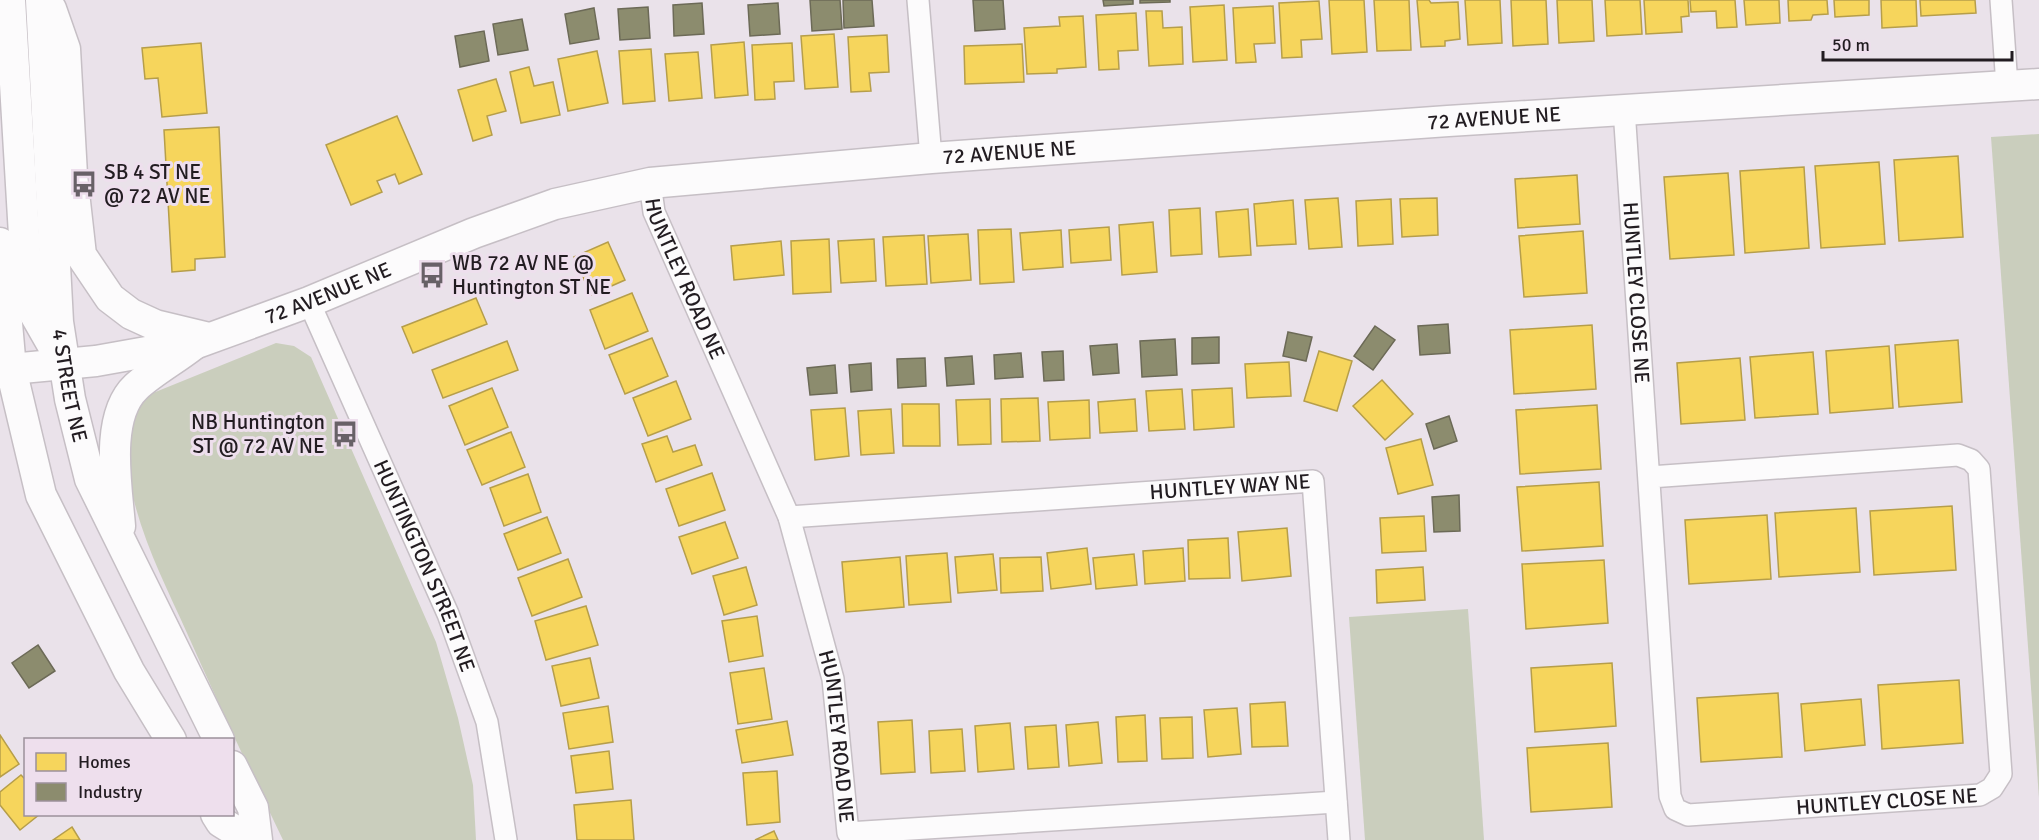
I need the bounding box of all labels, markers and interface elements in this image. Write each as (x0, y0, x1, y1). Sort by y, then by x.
scale bar (1823, 24, 2012, 62)
text: 50 m (1832, 34, 1870, 56)
street label: 72 AVENUE NE (1426, 101, 1562, 135)
street label: 72 AVENUE NE (941, 135, 1077, 170)
place label: SB 4 ST NE @ 72 AV NE (104, 159, 210, 209)
bus stop icon: SB 4 ST NE @ 72 AV NE (69, 169, 99, 199)
street label: HUNTLEY ROAD NE (639, 196, 731, 363)
street label: HUNTLEY CLOSE NE (1617, 201, 1655, 384)
place label: WB 72 AV NE @ Huntington ST NE (452, 250, 611, 300)
street label: 72 AVENUE NE (261, 256, 395, 330)
bus stop icon: WB 72 AV NE @ Huntington ST NE (417, 260, 447, 290)
street label: 4 STREET NE (46, 327, 93, 445)
place label: NB Huntington ST @ 72 AV NE (191, 409, 325, 459)
bus stop icon: NB Huntington ST @ 72 AV NE (330, 419, 360, 449)
street label: HUNTINGTON STREET NE (368, 456, 481, 675)
street label: HUNTLEY WAY NE (1149, 468, 1311, 505)
street label: HUNTLEY ROAD NE (813, 647, 860, 824)
legend (24, 738, 234, 816)
text: Homes (78, 751, 131, 773)
text: Industry (78, 781, 143, 803)
street label: HUNTLEY CLOSE NE (1795, 782, 1978, 821)

